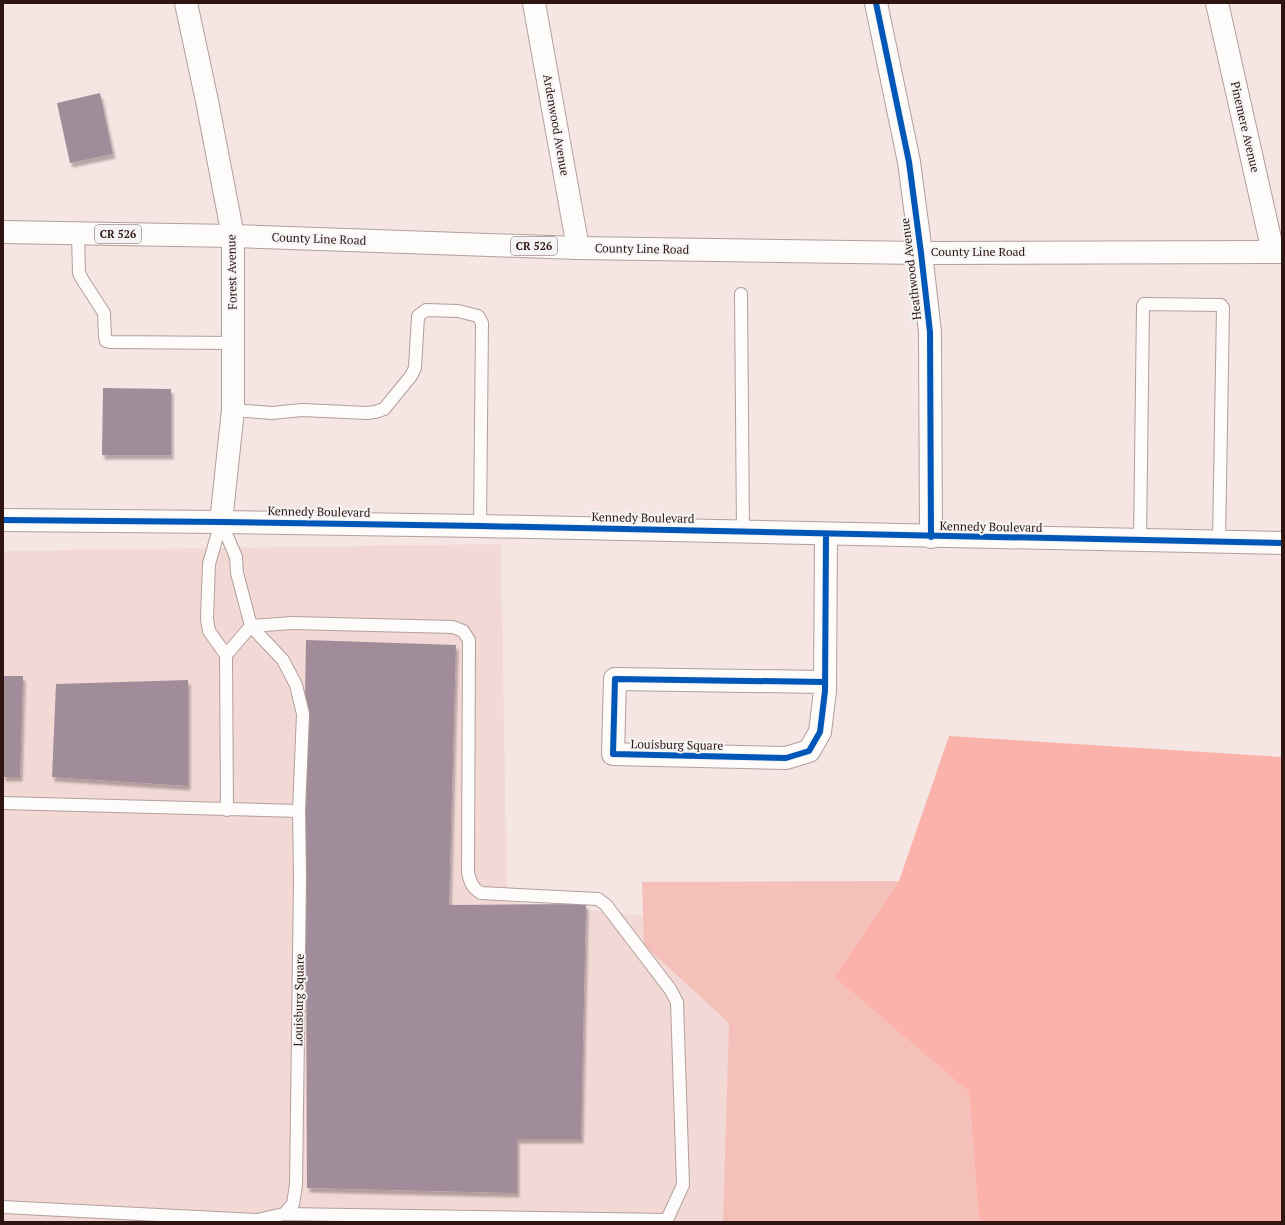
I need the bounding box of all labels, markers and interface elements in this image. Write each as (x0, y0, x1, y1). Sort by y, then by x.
street label: Ardenwood Avenue (540, 73, 573, 177)
street label: Pinemere Avenue (1228, 80, 1263, 174)
street label: Heathwood Avenue (897, 217, 924, 321)
road number: CR 526 (95, 225, 141, 243)
street label: County Line Road (272, 229, 367, 248)
street label: Forest Avenue (223, 234, 240, 310)
road number: CR 526 (511, 237, 557, 255)
street label: County Line Road (595, 240, 690, 257)
street label: County Line Road (931, 244, 1026, 259)
street label: Kennedy Boulevard (267, 503, 371, 520)
street label: Kennedy Boulevard (591, 509, 695, 526)
street label: Kennedy Boulevard (939, 518, 1043, 535)
street label: Louisburg Square (630, 736, 724, 753)
street label: Louisburg Square (290, 953, 307, 1047)

